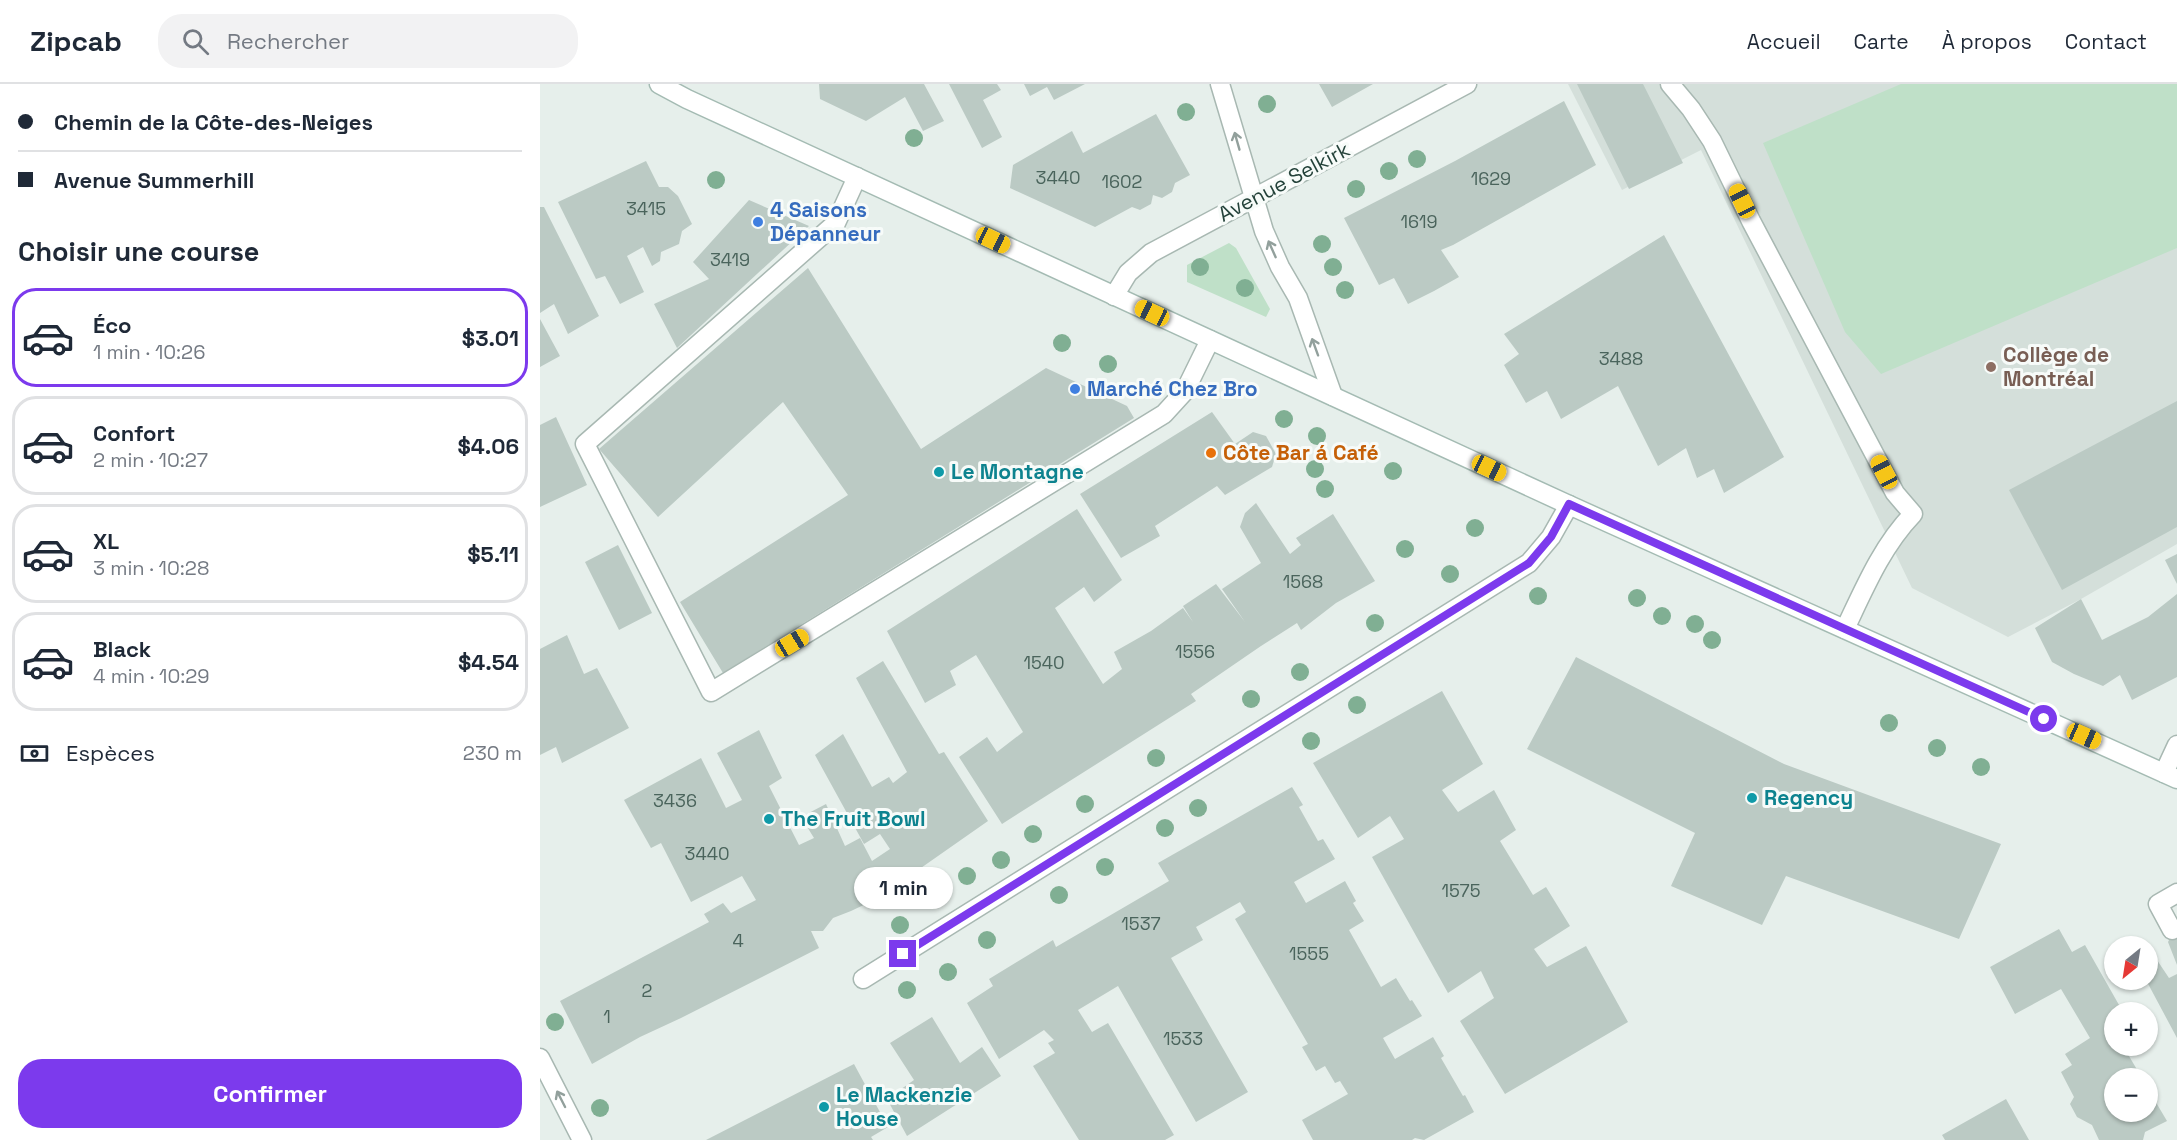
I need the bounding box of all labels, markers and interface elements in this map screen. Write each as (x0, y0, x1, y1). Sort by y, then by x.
search box (158, 14, 578, 68)
text: Zipcab (30, 23, 122, 59)
icon: search (179, 25, 212, 58)
text: Rechercher (227, 27, 349, 55)
text: Accueil (1747, 28, 1821, 55)
text: Carte (1854, 28, 1909, 55)
text: À propos (1942, 28, 2032, 55)
text: Contact (2065, 28, 2147, 55)
text: Chemin de la Côte-des-Neiges (54, 108, 373, 136)
one-way arrow (1231, 132, 1242, 151)
street label: Avenue Selkirk (1213, 135, 1354, 228)
text: Avenue Summerhill (54, 166, 254, 194)
house number: 3440 (1036, 166, 1080, 189)
house number: 1629 (1471, 167, 1511, 190)
house number: 1602 (1102, 170, 1142, 193)
car (1726, 181, 1758, 221)
place label: 4 Saisons Dépanneur (770, 196, 881, 247)
house number: 3415 (626, 197, 666, 220)
house number: 1619 (1400, 210, 1438, 233)
marker: 4 Saisons Dépanneur (751, 215, 765, 229)
car (973, 224, 1013, 256)
text: Choisir une course (18, 234, 259, 269)
one-way arrow (1266, 241, 1277, 259)
house number: 3419 (710, 248, 750, 271)
car (1132, 297, 1172, 329)
icon: car (21, 311, 75, 365)
text: Éco (93, 311, 132, 339)
text: $3.01 (462, 324, 519, 352)
one-way arrow (1309, 338, 1320, 357)
text: 1 min · 10:26 (93, 339, 205, 365)
place label: Collège de Montréal (2003, 341, 2109, 392)
house number: 3488 (1599, 347, 1643, 370)
marker: Collège de Montréal (1984, 360, 1998, 374)
place label: Marché Chez Bro (1087, 375, 1258, 402)
marker: Marché Chez Bro (1068, 382, 1082, 396)
icon: car (21, 419, 75, 473)
text: Confort (93, 419, 175, 447)
text: $4.06 (458, 432, 519, 460)
place label: Côte Bar á Café (1223, 439, 1379, 466)
marker: Côte Bar á Café (1204, 446, 1218, 460)
text: 2 min · 10:27 (93, 447, 208, 473)
car (1469, 452, 1509, 484)
car (1868, 452, 1900, 492)
place label: Le Montagne (951, 458, 1084, 485)
marker: Le Montagne (932, 465, 946, 479)
icon: car (21, 527, 75, 581)
text: XL (93, 527, 119, 555)
text: $5.11 (467, 540, 519, 568)
text: 3 min · 10:28 (93, 555, 209, 581)
house number: 1568 (1283, 570, 1323, 593)
car (772, 626, 812, 660)
icon: car (21, 635, 75, 689)
text: Black (93, 635, 151, 663)
house number: 1556 (1175, 640, 1215, 663)
text: $4.54 (458, 648, 519, 676)
house number: 1540 (1023, 651, 1065, 674)
text: 4 min · 10:29 (93, 663, 210, 689)
route start (2030, 705, 2057, 732)
car (2064, 720, 2104, 752)
icon: cash (18, 737, 51, 770)
text: Espèces (66, 739, 155, 767)
text: 230 m (463, 740, 522, 766)
place label: Regency (1764, 784, 1853, 811)
house number: 3436 (653, 789, 697, 812)
marker: Regency (1745, 791, 1759, 805)
place label: The Fruit Bowl (781, 805, 926, 832)
marker: The Fruit Bowl (762, 812, 776, 826)
house number: 3440 (685, 842, 729, 865)
callout: 1 min (854, 867, 952, 909)
text: 1 min (879, 875, 928, 901)
house number: 1575 (1441, 879, 1481, 902)
house number: 1537 (1121, 912, 1161, 935)
house number: 4 (732, 929, 744, 952)
north arrow (2104, 936, 2158, 990)
map controls (2104, 936, 2158, 1122)
route end (889, 940, 916, 967)
house number: 1555 (1289, 942, 1329, 965)
house number: 2 (642, 979, 652, 1002)
button: + (2104, 1002, 2158, 1056)
house number: 1 (603, 1005, 611, 1028)
house number: 1533 (1163, 1027, 1203, 1050)
button: Confirmer (18, 1059, 522, 1128)
button: − (2104, 1068, 2158, 1122)
place label: Le Mackenzie House (836, 1081, 972, 1132)
one-way arrow (554, 1090, 566, 1108)
marker: Le Mackenzie House (817, 1100, 831, 1114)

